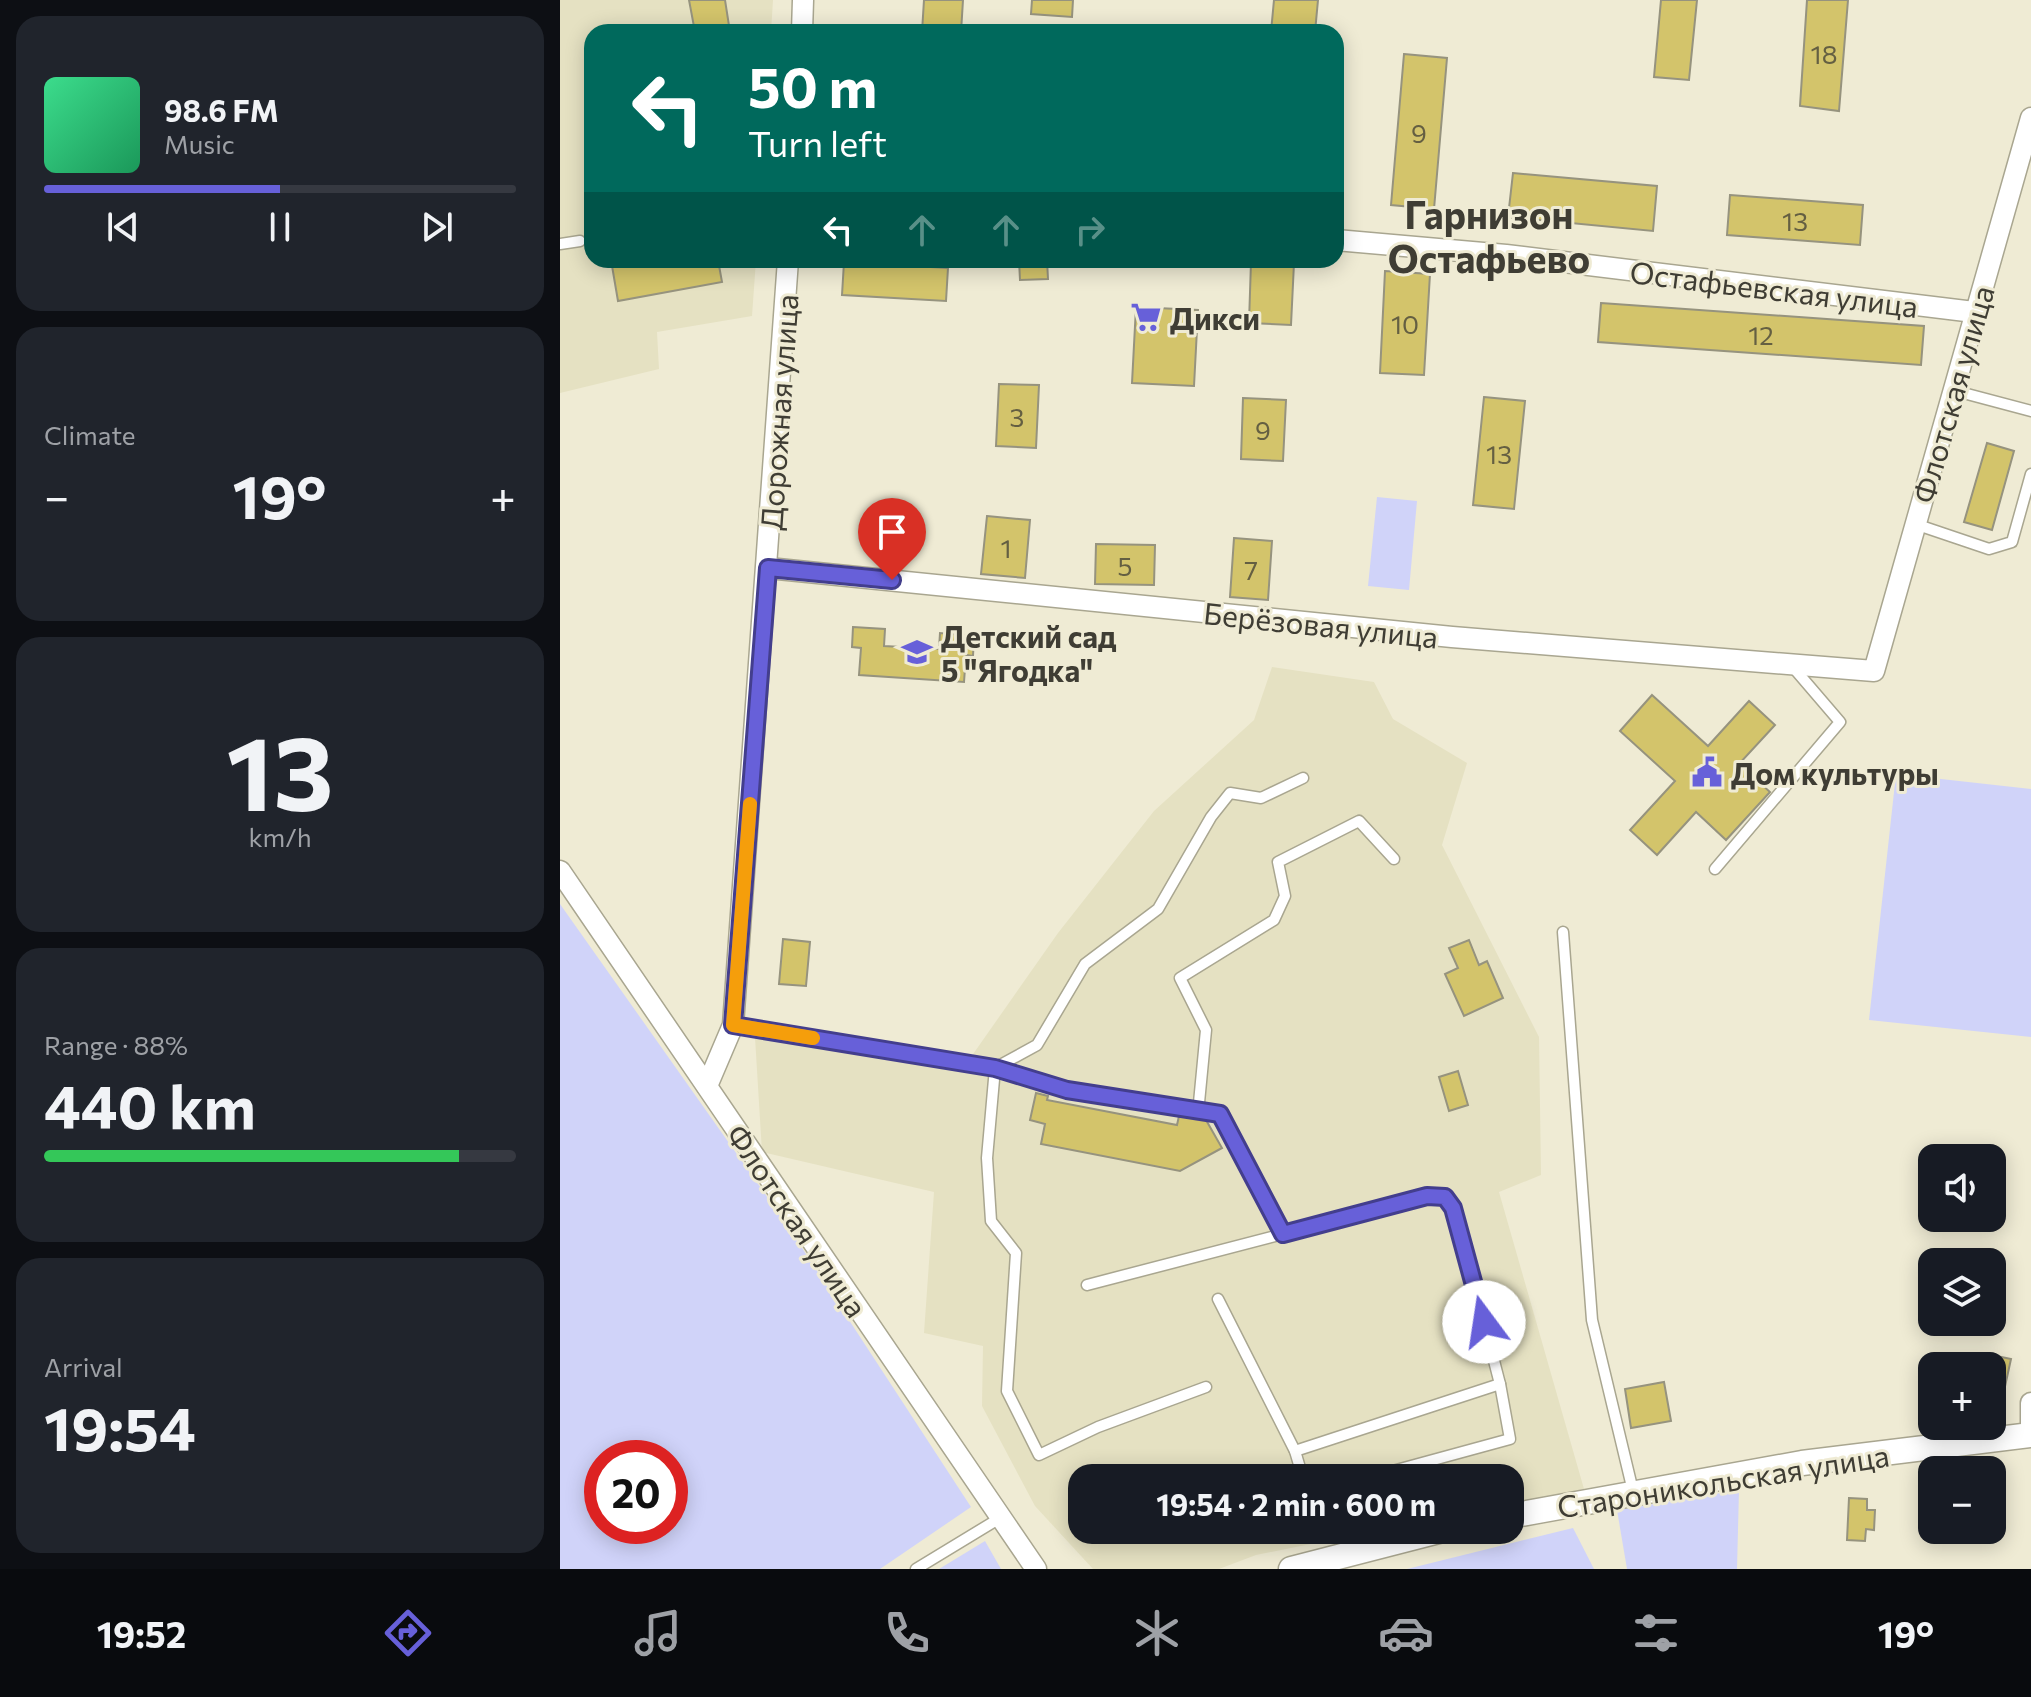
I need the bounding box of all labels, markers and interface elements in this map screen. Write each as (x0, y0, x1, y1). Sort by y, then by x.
house number: 18 (1811, 38, 1837, 69)
text: 50 m (748, 51, 877, 120)
icon: left (616, 56, 720, 160)
text: 98.6 FM (164, 91, 279, 128)
house number: 9 (1411, 117, 1427, 148)
text: Turn left (748, 120, 887, 164)
text: Music (164, 128, 235, 159)
district label: Гарнизон Остафьево (1388, 190, 1590, 281)
icon: previous (101, 205, 145, 249)
icon: pause (258, 205, 302, 249)
icon: next (415, 205, 459, 249)
house number: 13 (1782, 205, 1808, 236)
icon: left (816, 208, 860, 252)
icon: ahead (900, 208, 944, 252)
icon: ahead (984, 208, 1028, 252)
icon: right (1068, 208, 1112, 252)
street label: Остафьевская улица (1628, 252, 1920, 324)
street label: Флотская улица (1903, 281, 2001, 507)
street label: Дорожная улица (751, 293, 805, 531)
place label: Дикси (1170, 299, 1260, 336)
supermarket icon: Дикси (1129, 300, 1163, 334)
house number: 10 (1391, 308, 1419, 339)
house number: 12 (1748, 319, 1774, 350)
house number: 3 (1010, 401, 1024, 432)
house number: 9 (1255, 414, 1271, 445)
text: Climate (44, 419, 136, 450)
house number: 13 (1486, 438, 1512, 469)
text: 19° (232, 458, 327, 531)
text: − (44, 468, 69, 522)
text: + (490, 468, 516, 522)
pin (858, 498, 926, 580)
icon: arrive (870, 510, 914, 554)
house number: 1 (1000, 532, 1012, 563)
house number: 5 (1118, 550, 1132, 581)
house number: 7 (1244, 554, 1258, 585)
street label: Берёзовая улица (1202, 593, 1440, 655)
place label: Детский сад 5 "Ягодка" (941, 617, 1117, 688)
school or university icon: Детский сад 5 "Ягодка" (900, 635, 934, 669)
text: 13 (226, 705, 334, 832)
place label: Дом культуры (1731, 754, 1939, 791)
public building icon: Дом культуры (1690, 755, 1724, 789)
text: km/h (248, 821, 312, 852)
text: Range · 88% (44, 1029, 188, 1060)
text: 440 km (44, 1068, 256, 1141)
street label: Флотская улица (720, 1117, 876, 1323)
map controls (1918, 1144, 2006, 1544)
button: sound (1918, 1144, 2006, 1232)
button: layers (1918, 1248, 2006, 1336)
position arrow (1442, 1280, 1526, 1364)
text: Arrival (44, 1351, 123, 1382)
button: + (1918, 1352, 2006, 1440)
text: 19:54 (44, 1390, 196, 1463)
street label: Староникольская улица (1554, 1435, 1892, 1525)
speed limit sign: 20 (584, 1440, 688, 1544)
button: − (1918, 1456, 2006, 1544)
text: 19:54 · 2 min · 600 m (1156, 1485, 1436, 1522)
icon: directions (380, 1605, 436, 1661)
icon: music (630, 1605, 686, 1661)
icon: phone (879, 1605, 935, 1661)
icon: climate (1129, 1605, 1185, 1661)
icon: car (1378, 1605, 1434, 1661)
icon: filters (1628, 1605, 1684, 1661)
text: 19:52 (97, 1611, 186, 1655)
text: 19° (1878, 1611, 1934, 1655)

